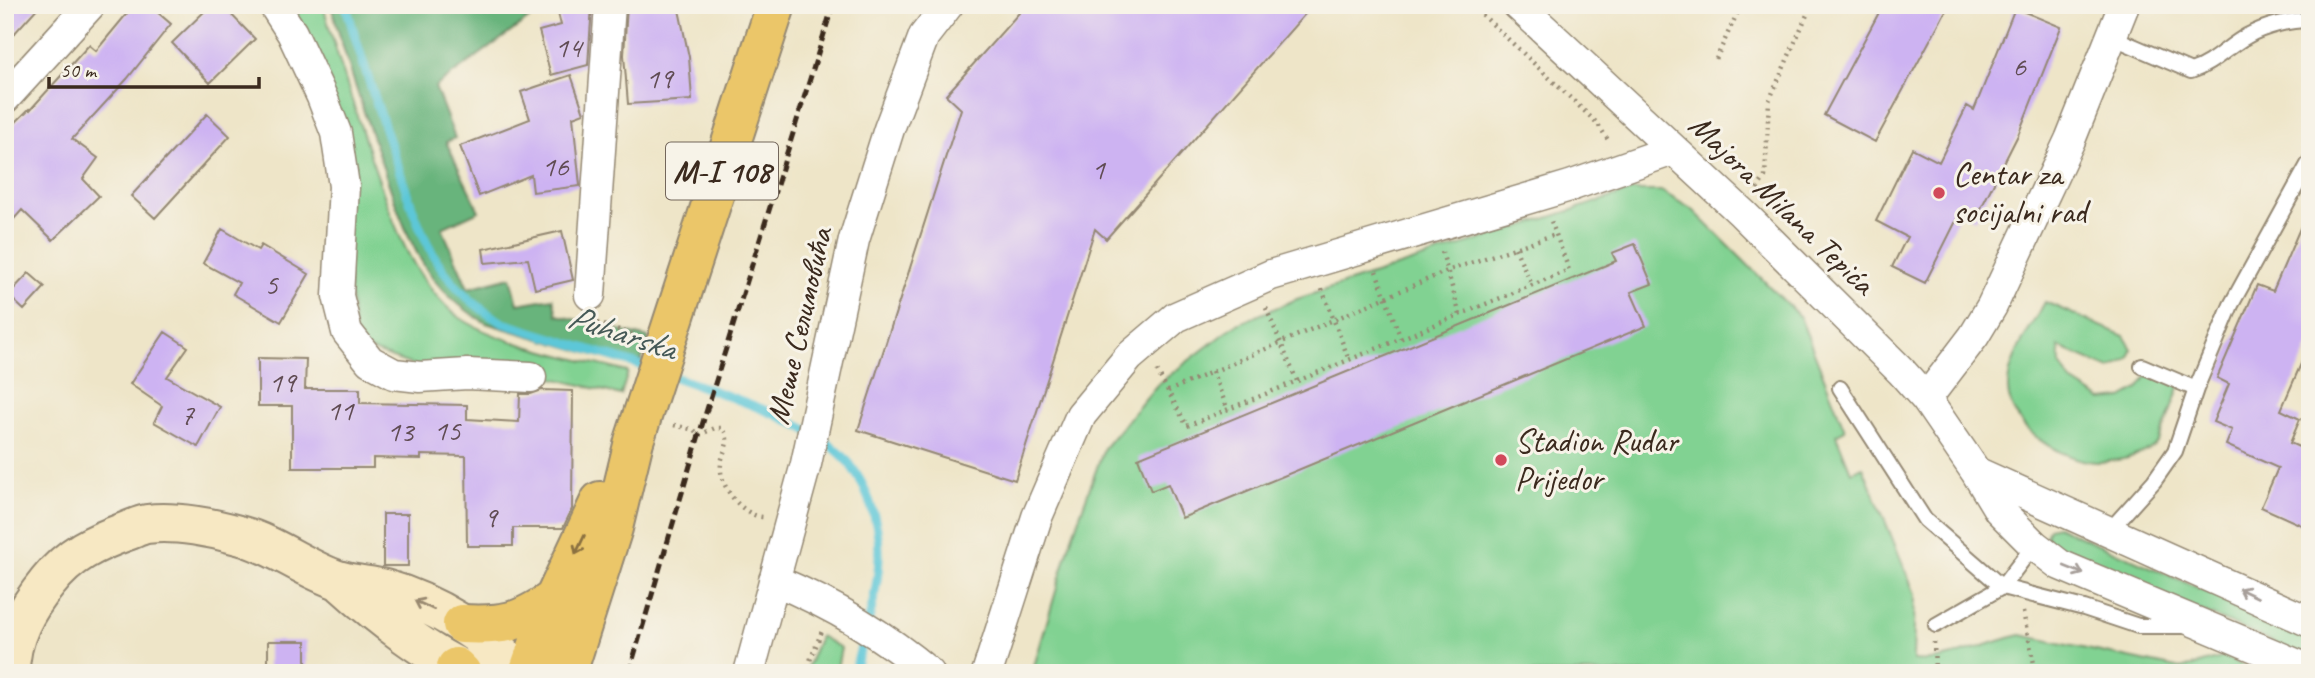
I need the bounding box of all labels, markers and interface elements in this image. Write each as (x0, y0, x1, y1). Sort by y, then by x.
house number: 14 (555, 28, 584, 66)
scale bar (49, 46, 259, 90)
house number: 6 (2012, 47, 2027, 85)
text: 50 m (60, 57, 98, 83)
house number: 19 (646, 59, 675, 97)
street label: Majora Milana Tepića (1680, 104, 1886, 305)
road number: M-I 108 (666, 142, 778, 200)
house number: 16 (542, 147, 570, 185)
house number: 1 (1091, 150, 1106, 188)
place label: Centar za socijalni rad (1953, 153, 2092, 233)
marker: Centar za socijalni rad (1931, 185, 1947, 201)
street label: Меше Селимовића (756, 221, 843, 428)
house number: 5 (264, 265, 279, 303)
water label: Puharska (563, 294, 685, 372)
house number: 19 (269, 363, 298, 401)
house number: 11 (327, 391, 355, 429)
house number: 7 (180, 395, 195, 433)
house number: 15 (434, 411, 462, 449)
house number: 13 (387, 412, 416, 450)
place label: Stadion Rudar Prijedor (1515, 420, 1680, 500)
marker: Stadion Rudar Prijedor (1493, 452, 1509, 468)
house number: 9 (483, 498, 499, 536)
one-way arrow (572, 534, 586, 555)
one-way arrow (2062, 565, 2084, 578)
one-way arrow (2238, 585, 2259, 599)
one-way arrow (414, 598, 435, 612)

